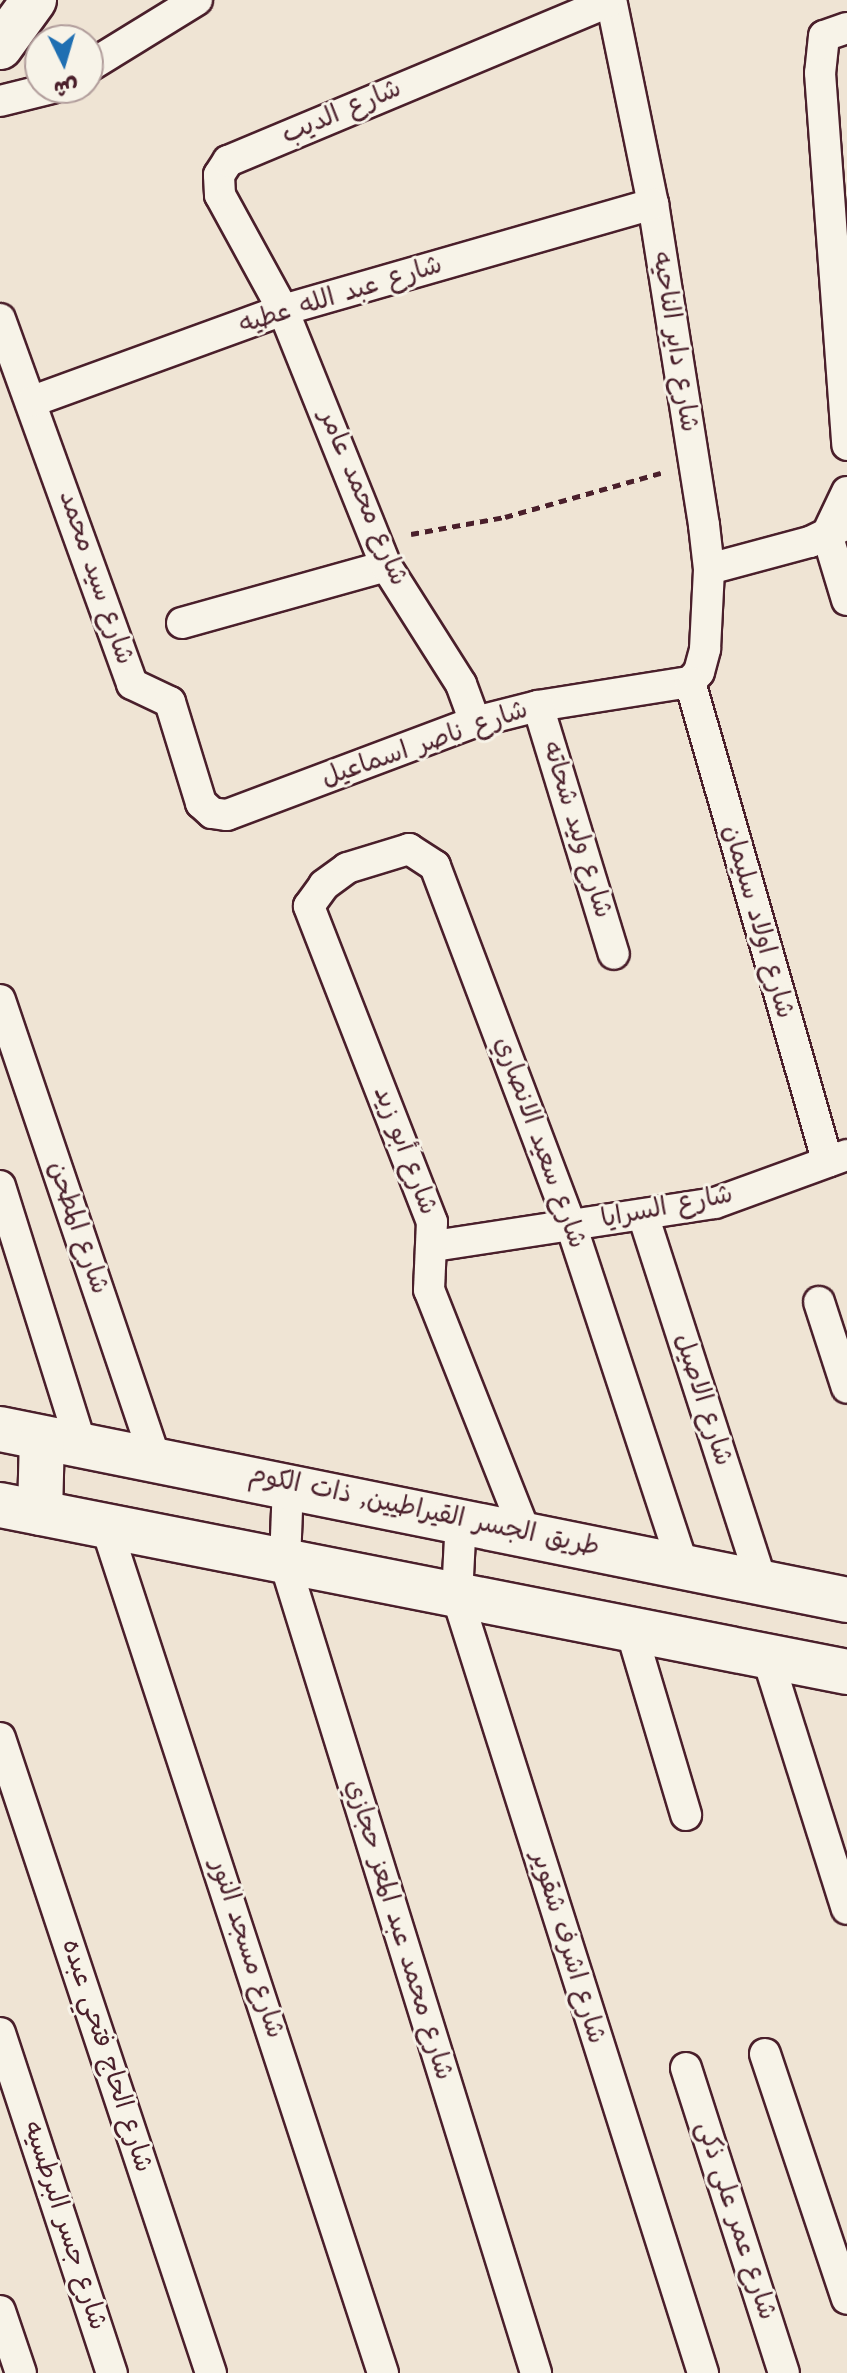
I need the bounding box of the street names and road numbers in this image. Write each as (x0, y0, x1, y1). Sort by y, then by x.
street label: شارع الديب (278, 74, 406, 152)
street label: شارع عبد الله عطيه (236, 250, 446, 342)
street label: شارع داير الناحيه (644, 250, 704, 434)
street label: شارع محمد عامر (311, 405, 413, 591)
street label: شارع سيد محمد (51, 487, 139, 669)
street label: شارع ناصر اسماعيل (318, 695, 532, 795)
street label: شارع وليد شحاته (534, 738, 618, 922)
street label: شارع اولاد سليمان (714, 822, 800, 1022)
street label: شارع سعيد الانصاري (486, 1033, 592, 1253)
street label: شارع أبو زيد (365, 1082, 443, 1220)
street label: شارع المطحن (40, 1158, 114, 1298)
street label: شارع السرايا (598, 1180, 736, 1236)
street label: شارع الاصيل (666, 1330, 738, 1470)
street label: طريق الجسر القيراطيين, ذات الكوم (246, 1460, 602, 1564)
street label: شارع محمد عبد المعز حجازي (337, 1776, 459, 2084)
street label: شارع اشرف شقوير (523, 1848, 611, 2048)
street label: شارع مسجد النور (202, 1855, 290, 2043)
street label: شارع الحاج فتحي عبده (54, 1936, 158, 2176)
street label: شارع جسر البرطسيه (16, 2118, 112, 2334)
street label: شارع عمر على ذكى (688, 2118, 782, 2324)

